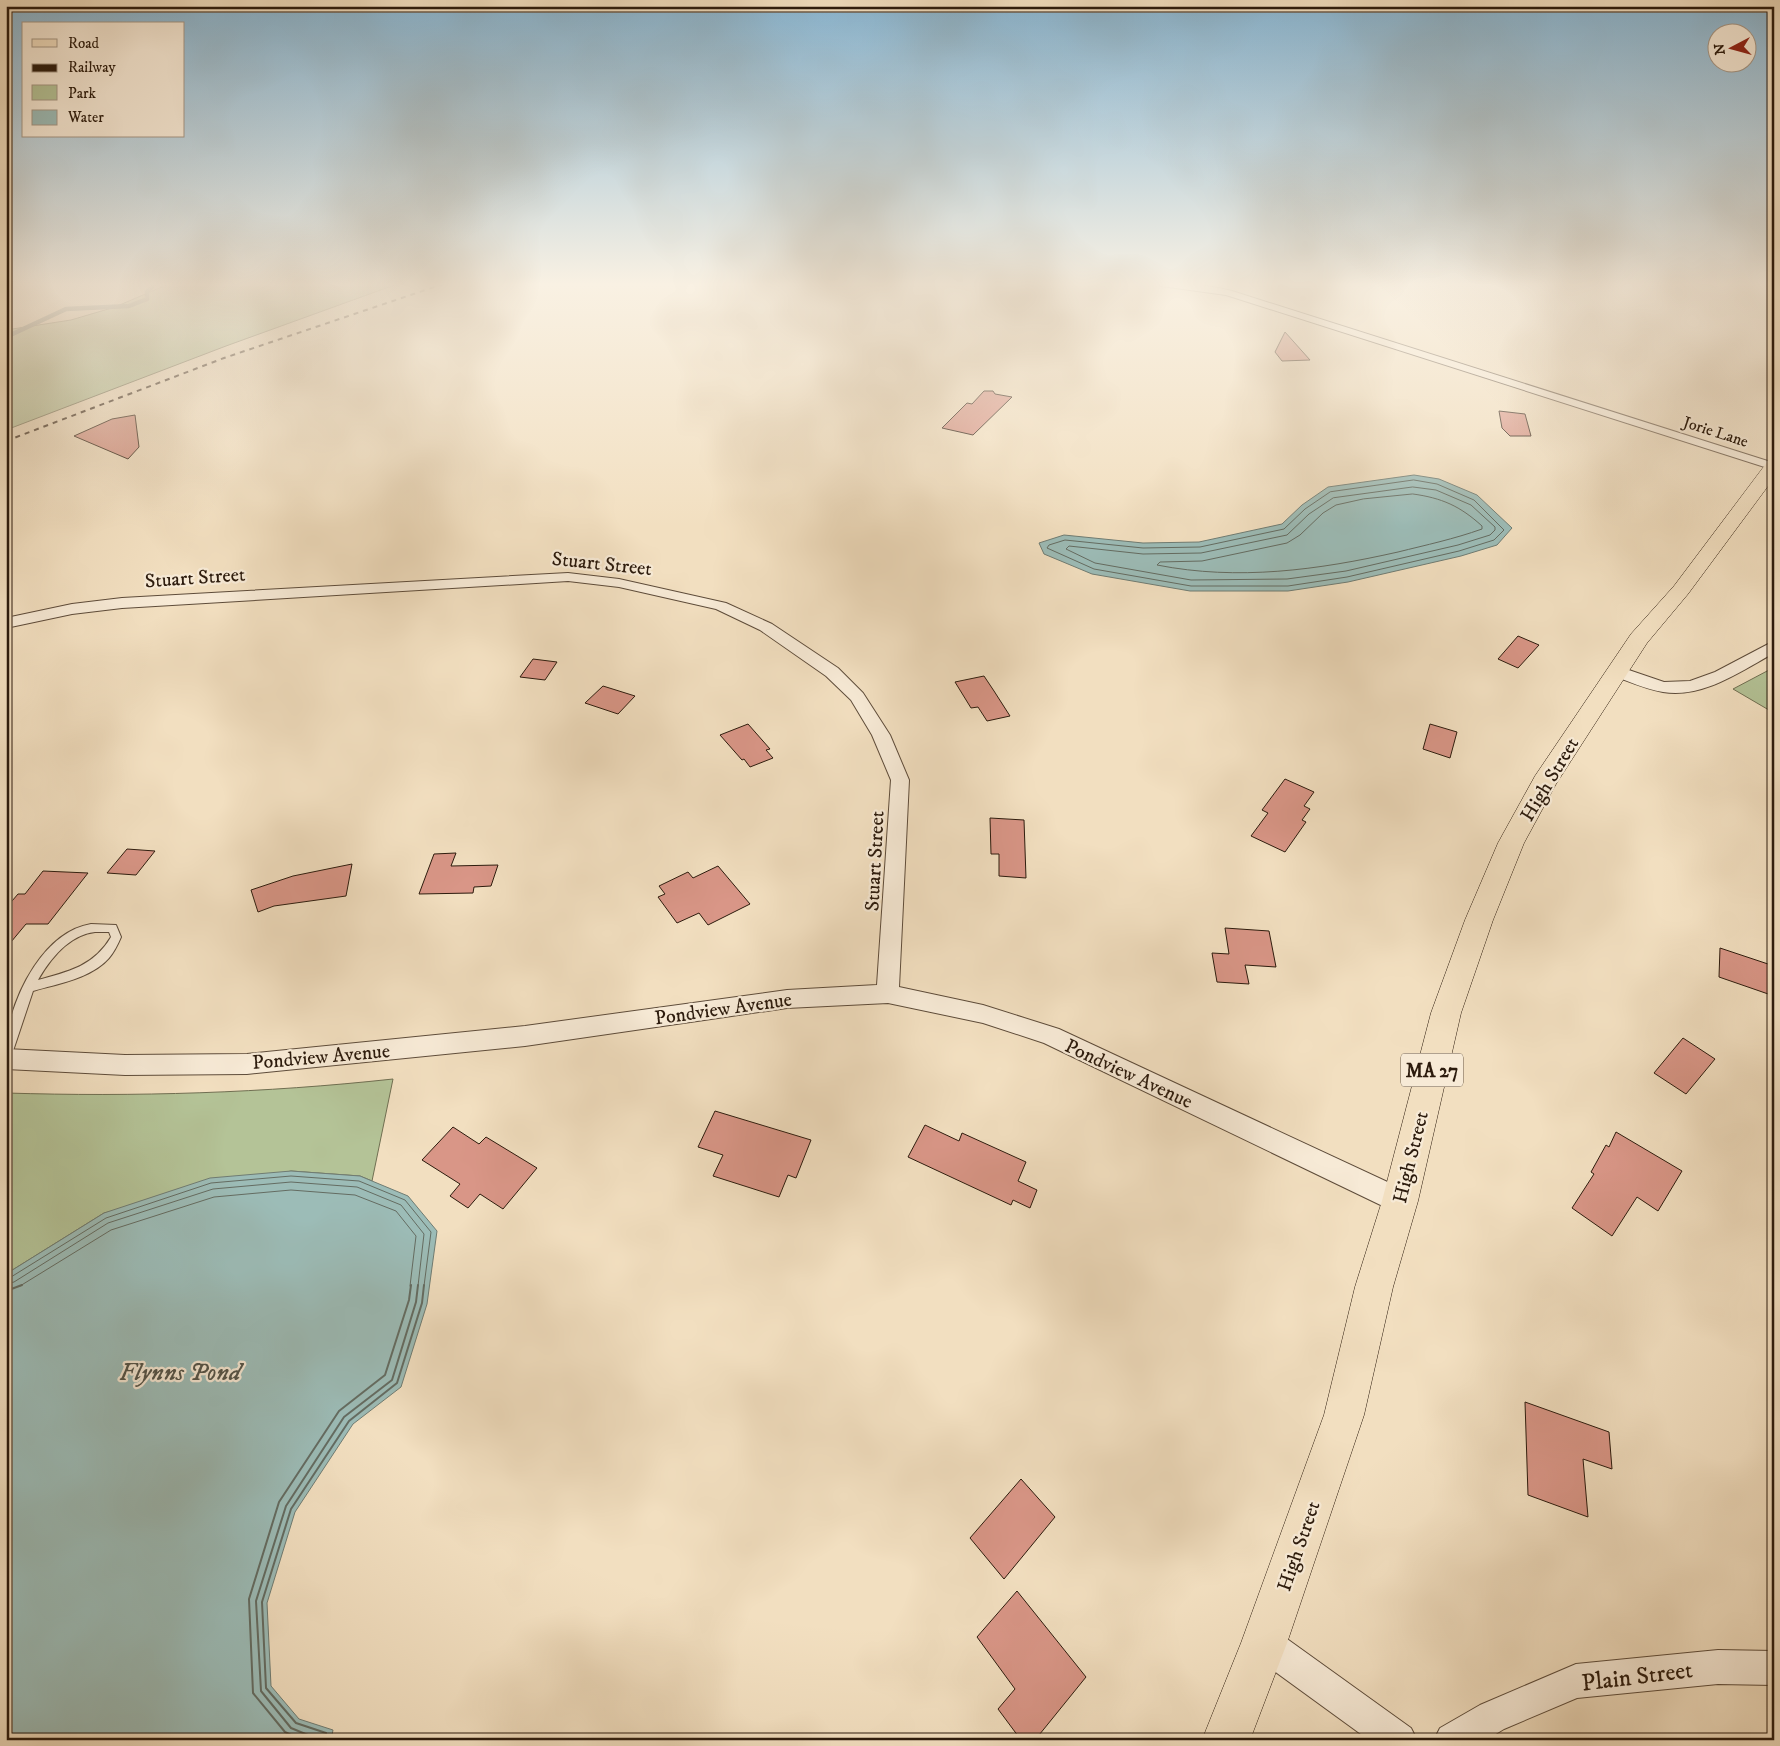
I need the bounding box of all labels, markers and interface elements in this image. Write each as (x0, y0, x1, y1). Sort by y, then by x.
legend (22, 22, 185, 138)
north arrow (1708, 22, 1758, 72)
text: Road (68, 34, 100, 53)
text: N (1710, 42, 1730, 56)
text: Railway (68, 58, 116, 77)
text: Park (68, 84, 97, 103)
text: Water (67, 108, 104, 127)
street label: Jorie Lane (1679, 411, 1751, 452)
street label: Stuart Street (551, 547, 653, 582)
street label: Stuart Street (144, 563, 246, 594)
street label: High Street (1515, 733, 1585, 826)
street label: Stuart Street (860, 810, 891, 912)
street label: Pondview Avenue (653, 987, 793, 1031)
street label: Pondview Avenue (1060, 1034, 1196, 1115)
street label: Pondview Avenue (251, 1039, 391, 1076)
road number: MA 27 (1401, 1054, 1463, 1086)
street label: High Street (1388, 1109, 1435, 1206)
water label: Flynns Pond (119, 1357, 245, 1388)
street label: High Street (1272, 1498, 1327, 1595)
street label: Plain Street (1580, 1655, 1695, 1699)

